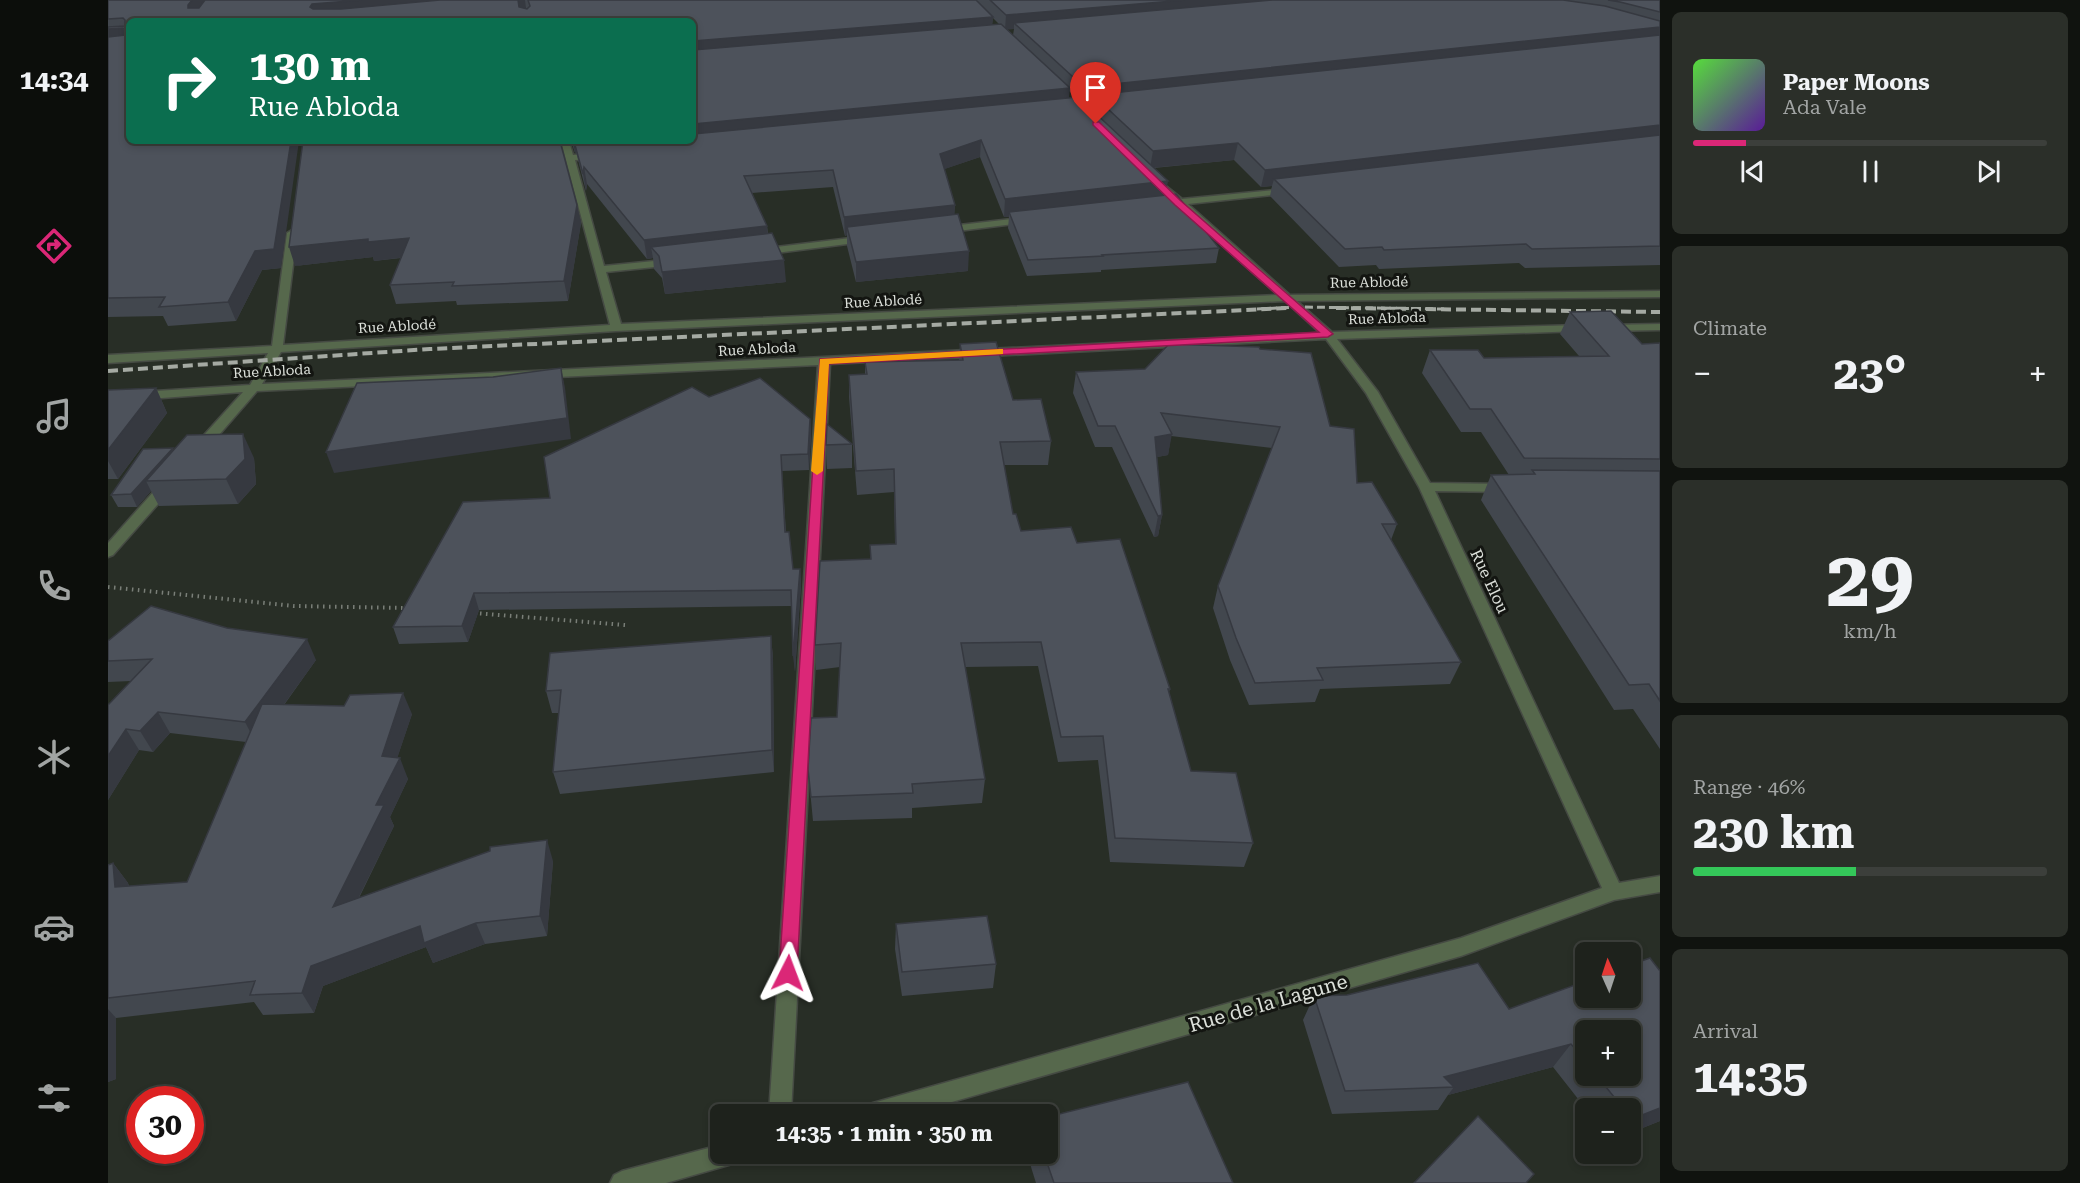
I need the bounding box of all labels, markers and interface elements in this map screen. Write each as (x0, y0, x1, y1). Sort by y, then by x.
text: 130 m (249, 41, 371, 90)
icon: right (150, 42, 228, 120)
pin (1070, 62, 1121, 124)
text: 14:34 (20, 64, 88, 96)
text: Paper Moons (1783, 70, 1930, 95)
icon: arrive (1079, 71, 1112, 104)
text: Rue Abloda (249, 91, 399, 123)
text: Ada Vale (1783, 95, 1866, 119)
icon: previous (1736, 155, 1769, 188)
icon: pause (1854, 155, 1887, 188)
icon: next (1972, 155, 2005, 188)
icon: directions (33, 225, 75, 267)
street label: Rue Ablodé (1330, 273, 1408, 291)
street label: Rue Ablodé (844, 291, 923, 311)
street label: Rue Abloda (1348, 309, 1427, 327)
street label: Rue Ablodé (358, 316, 437, 336)
text: Climate (1693, 316, 1767, 340)
street label: Rue Abloda (718, 339, 797, 359)
text: 23° (1834, 347, 1906, 400)
text: − (1693, 354, 1711, 393)
text: + (2029, 354, 2047, 393)
street label: Rue Abloda (233, 361, 312, 381)
icon: music (33, 395, 75, 437)
text: 29 (1826, 534, 1914, 625)
street label: Rue Elou (1466, 546, 1513, 616)
icon: phone (33, 565, 75, 607)
text: km/h (1843, 619, 1897, 643)
icon: climate (33, 736, 75, 778)
text: Range · 46% (1693, 775, 1805, 799)
text: 230 km (1693, 806, 1854, 859)
icon: car (33, 906, 75, 948)
position arrow (756, 941, 820, 1005)
north arrow (1575, 942, 1641, 1008)
map controls (1575, 942, 1641, 1164)
street label: Rue de la Lagune (1186, 969, 1350, 1037)
text: Arrival (1693, 1019, 1758, 1043)
button: + (1575, 1020, 1641, 1086)
text: 14:35 (1693, 1050, 1808, 1103)
icon: filters (33, 1077, 75, 1119)
speed limit sign: 30 (126, 1086, 204, 1164)
button: − (1575, 1098, 1641, 1164)
text: 14:35 · 1 min · 350 m (775, 1121, 993, 1146)

